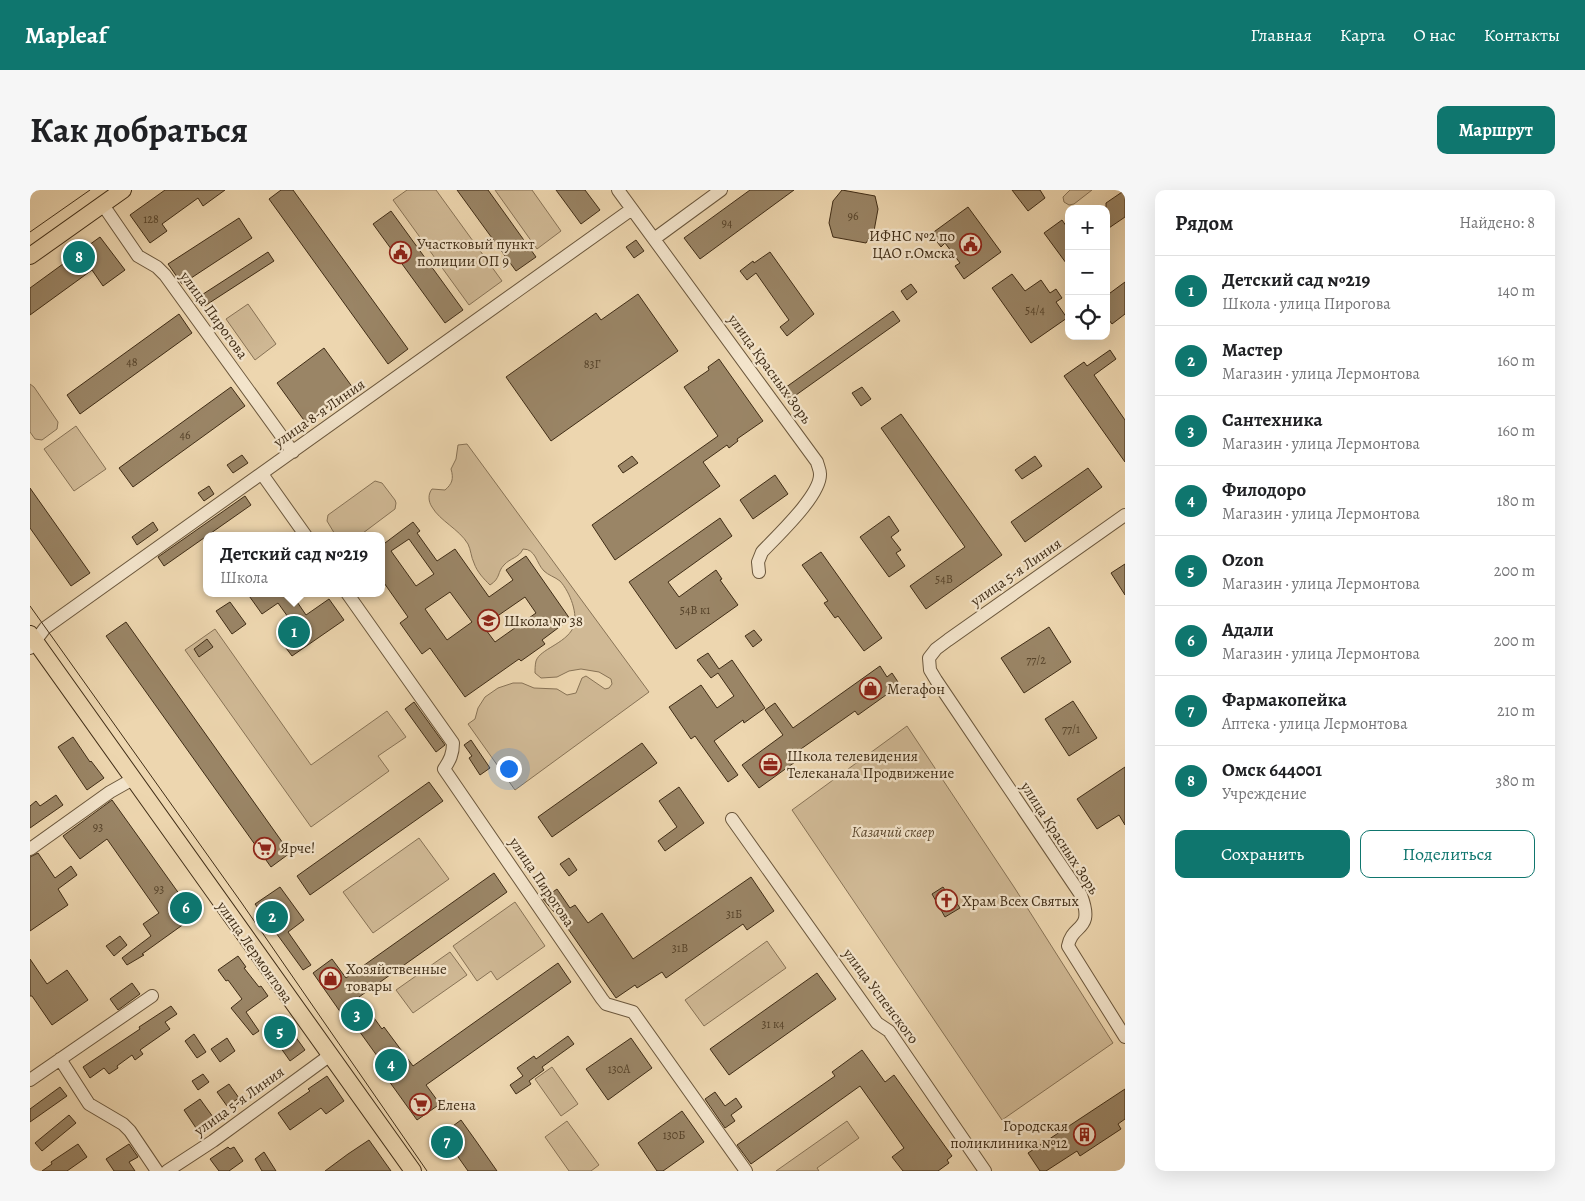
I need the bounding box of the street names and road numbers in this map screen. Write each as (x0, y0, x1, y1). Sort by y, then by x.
street label: улица Пирогова (175, 266, 253, 363)
street label: улица Красных Зорь (723, 309, 817, 428)
street label: улица 8-я Линия (268, 374, 369, 453)
street label: улица 5-я Линия (966, 533, 1065, 611)
street label: улица Красных Зорь (1015, 777, 1104, 899)
street label: улица Пирогова (504, 833, 579, 931)
street label: улица Лермонтова (212, 896, 298, 1007)
street label: улица Успенского (838, 943, 924, 1048)
street label: улица 5-я Линия (189, 1062, 288, 1141)

